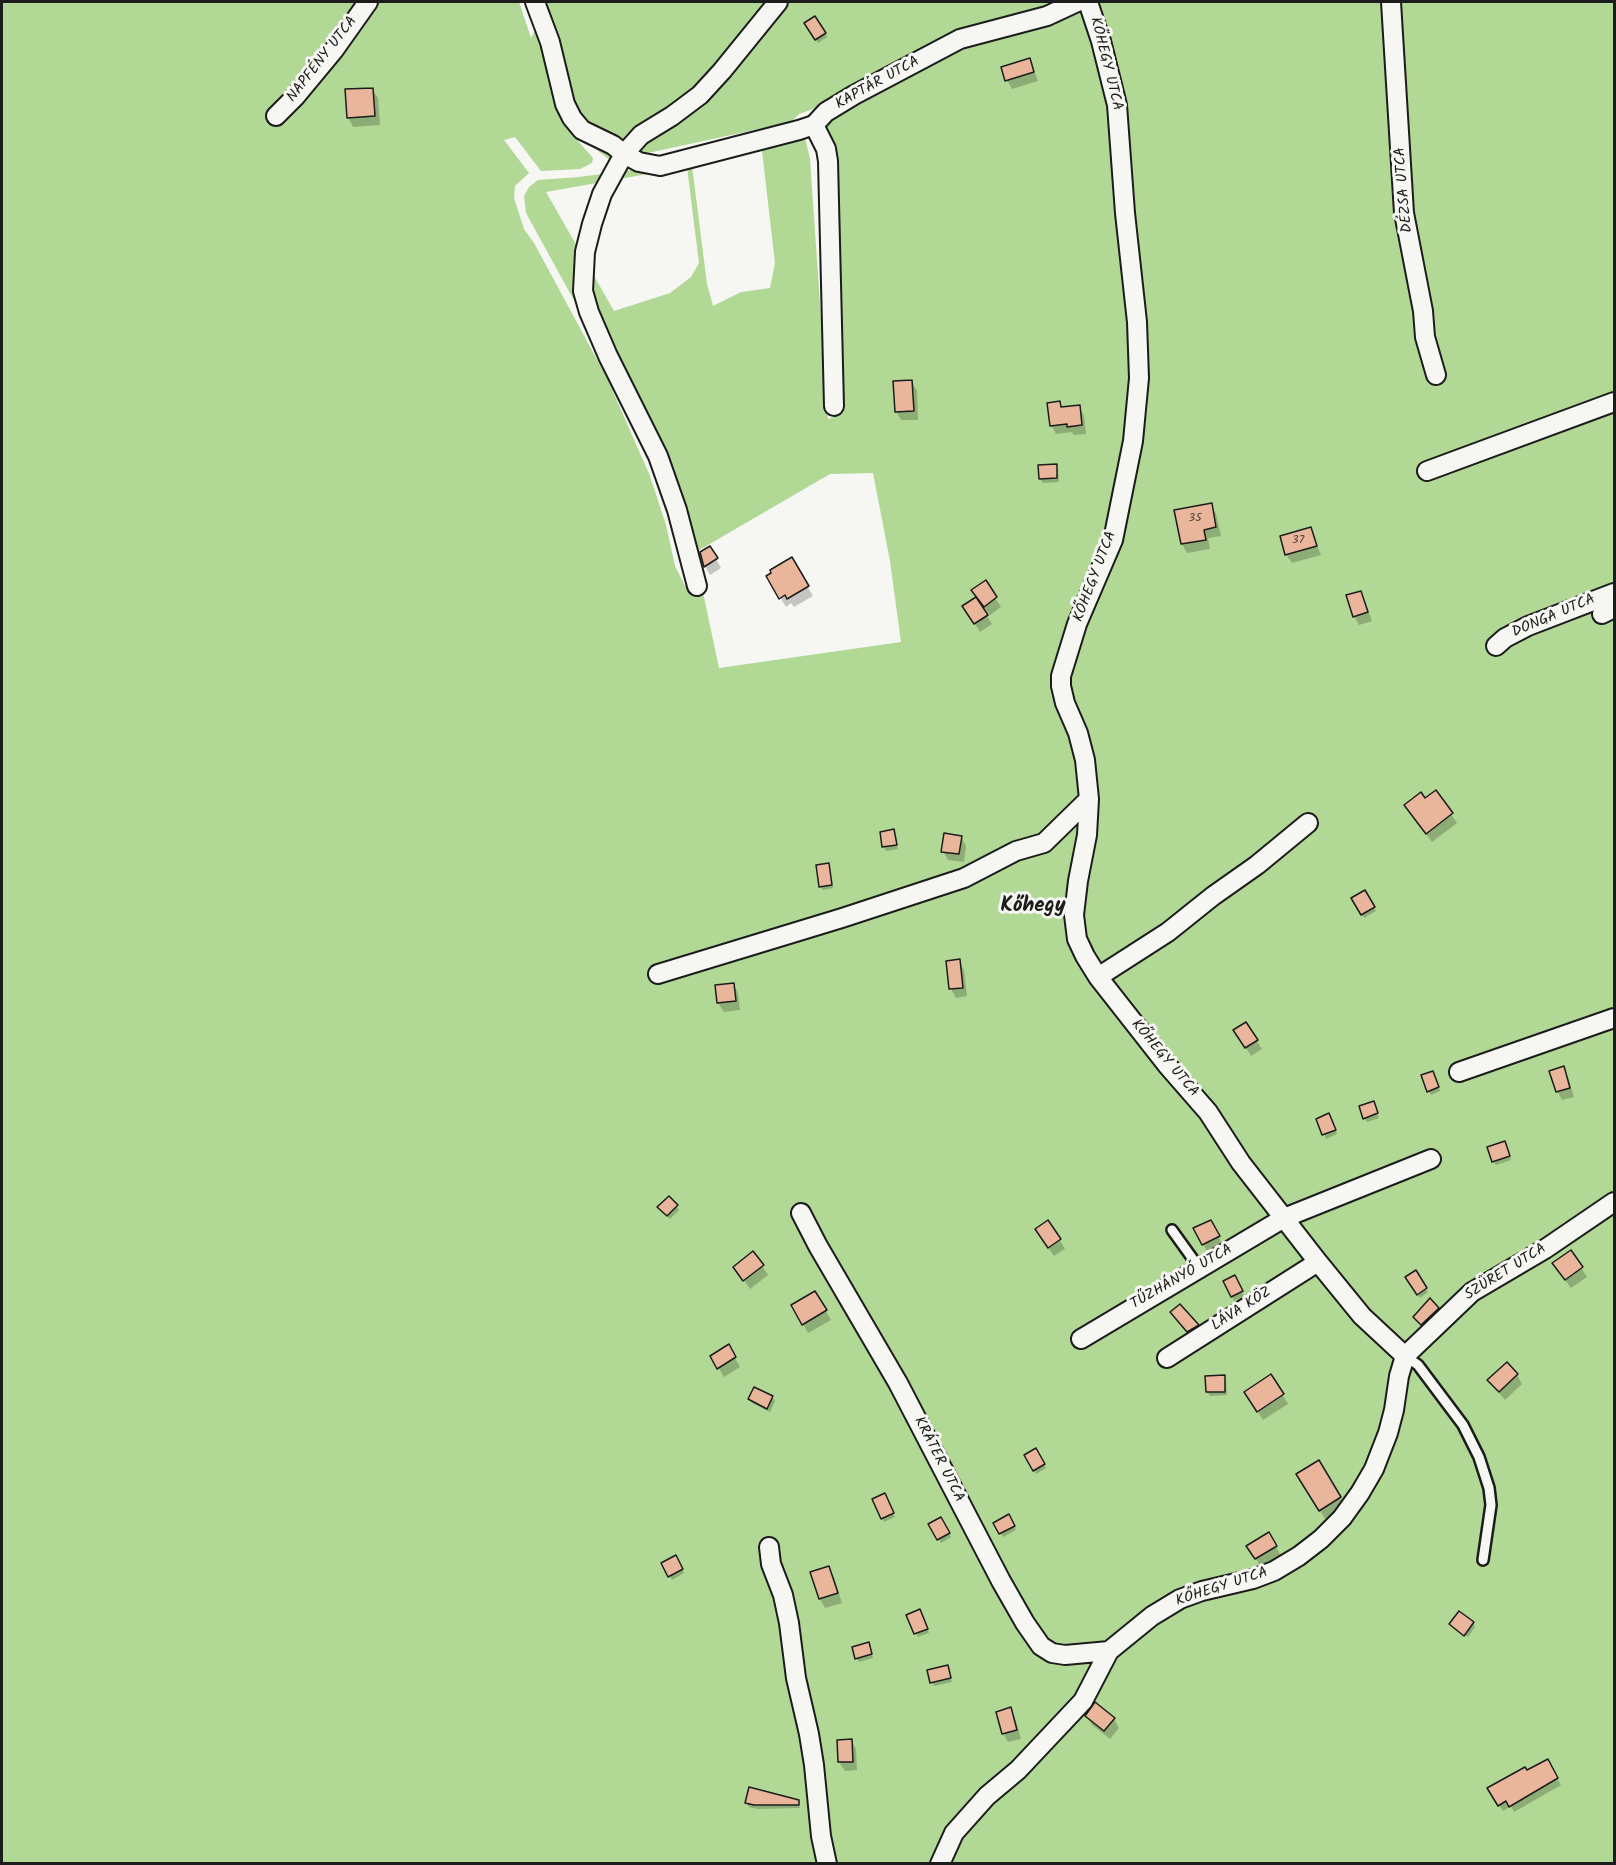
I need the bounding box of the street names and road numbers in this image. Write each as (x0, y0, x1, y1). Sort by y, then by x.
street label: NAPFÉNY UTCA (284, 14, 362, 106)
street label: KŐHEGY UTCA (1085, 15, 1125, 113)
street label: KAPTÁR UTCA (833, 54, 923, 114)
street label: DÉZSA UTCA (1392, 146, 1418, 234)
street label: KŐHEGY UTCA (1070, 529, 1122, 625)
street label: DONGA UTCA (1510, 591, 1598, 643)
street label: KŐHEGY UTCA (1126, 1017, 1202, 1101)
street label: SZÜRET UTCA (1462, 1241, 1550, 1305)
street label: TŰZHÁNYÓ UTCA (1128, 1242, 1236, 1314)
street label: LÁVA KÖZ (1209, 1284, 1275, 1336)
street label: KRÁTER UTCA (909, 1414, 967, 1506)
street label: KŐHEGY UTCA (1174, 1565, 1270, 1611)

